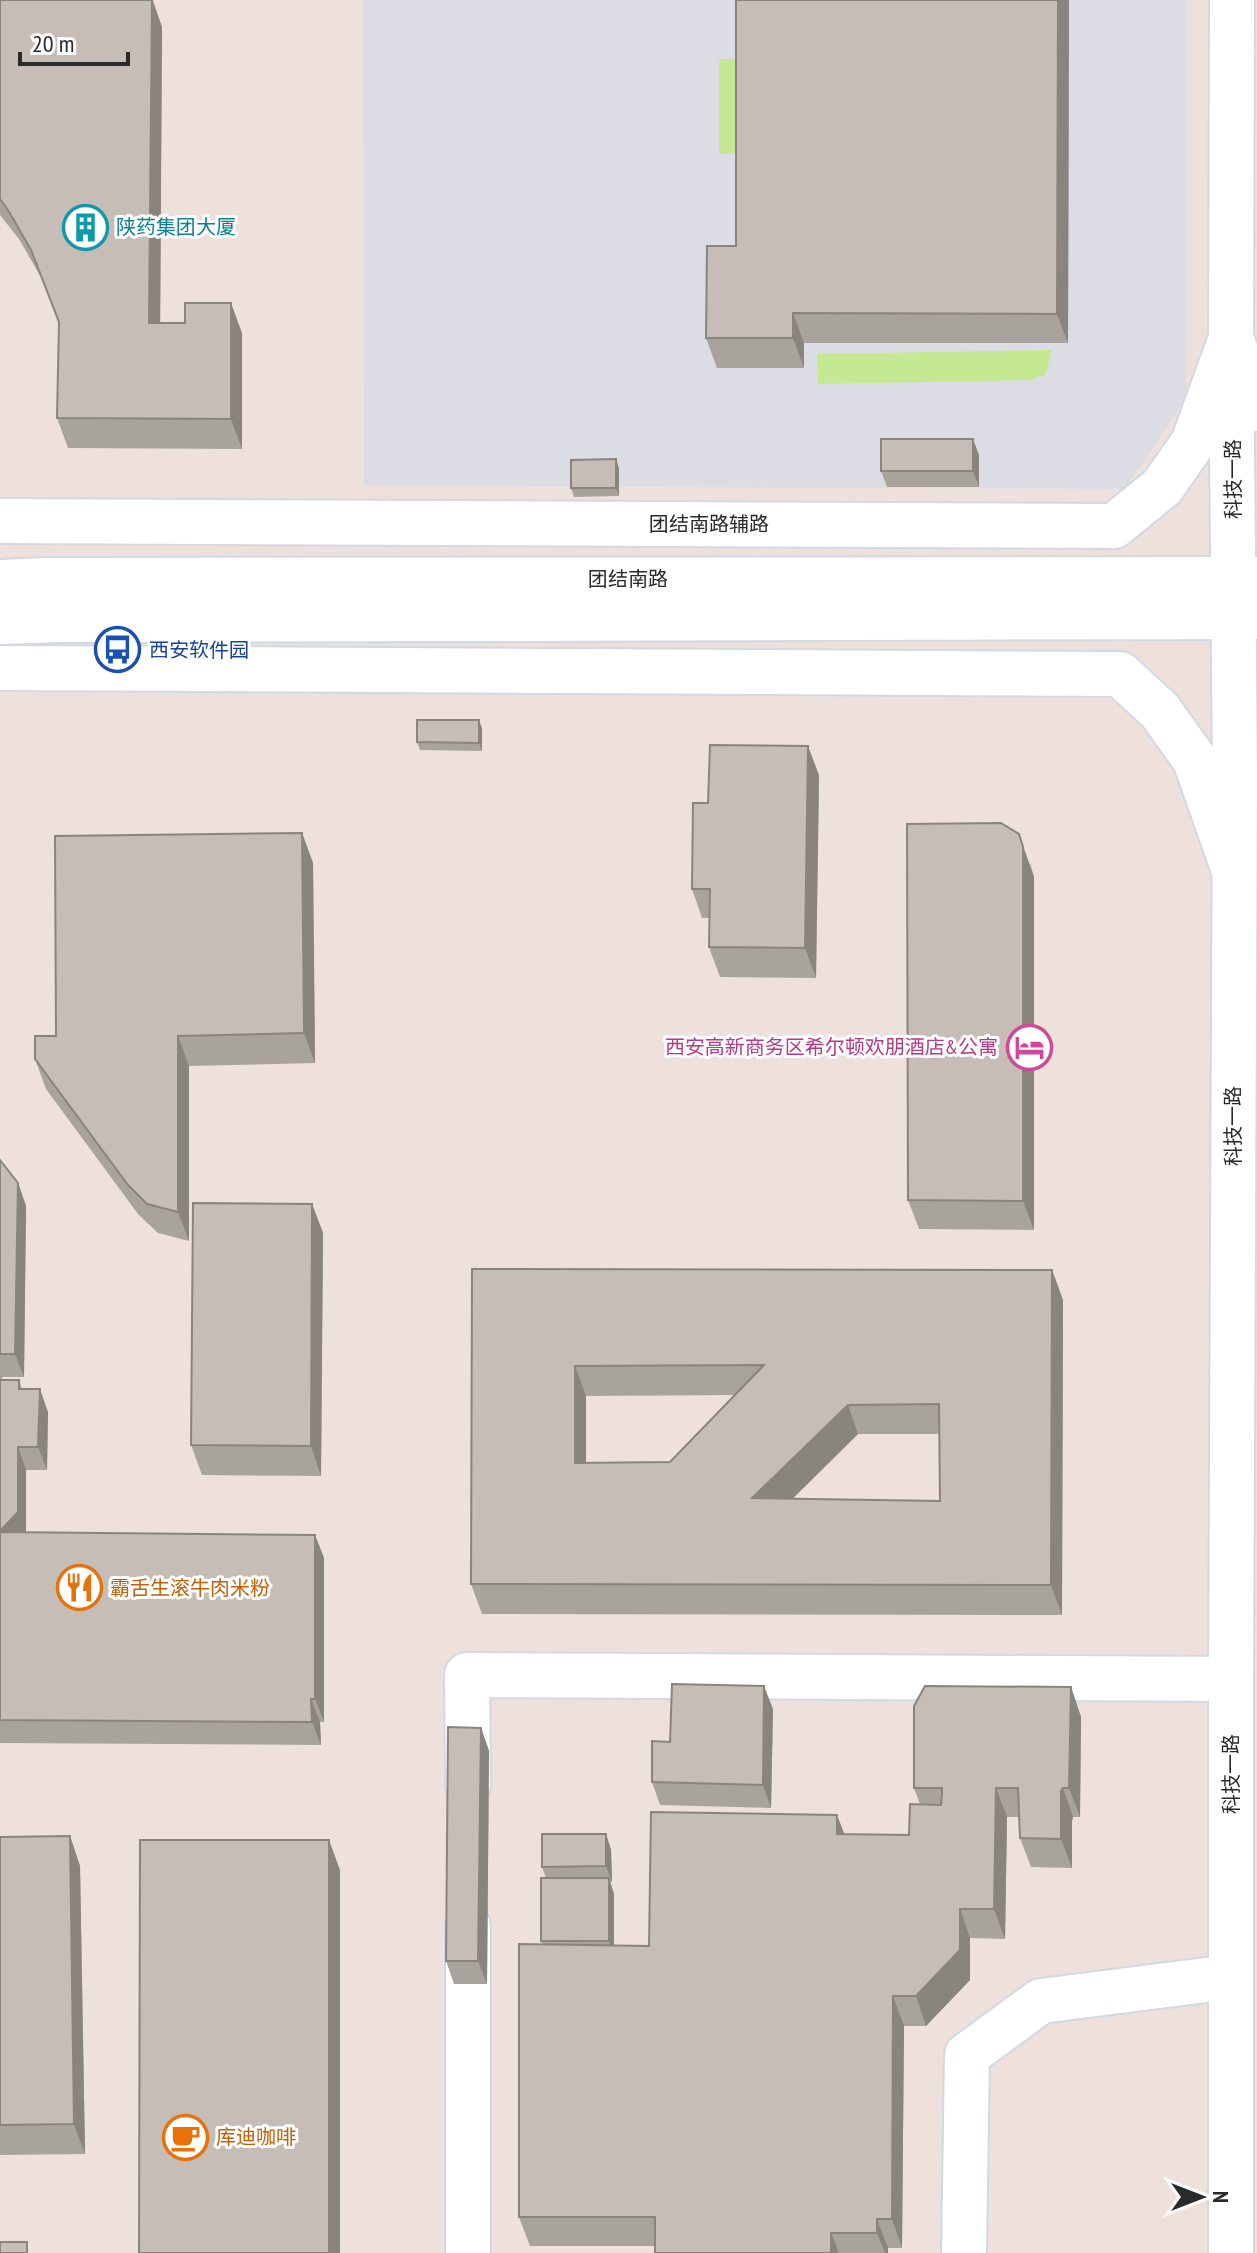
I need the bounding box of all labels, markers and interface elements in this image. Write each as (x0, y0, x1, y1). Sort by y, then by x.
scale bar (20, 16, 128, 66)
text: 20 m (32, 28, 74, 59)
building icon: 陕药集团大厦 (61, 203, 109, 251)
place label: 陕药集团大厦 (116, 214, 236, 240)
street label: 科技一路 (1220, 439, 1246, 519)
street label: 团结南路辅路 (649, 511, 769, 537)
street label: 团结南路 (588, 566, 668, 592)
bus stop icon: 西安软件园 (94, 626, 142, 674)
place label: 西安软件园 (149, 637, 249, 663)
hotel icon: 西安高新商务区希尔顿欢朋酒店&公寓 (1005, 1023, 1053, 1071)
place label: 西安高新商务区希尔顿欢朋酒店&公寓 (665, 1034, 998, 1060)
street label: 科技一路 (1220, 1086, 1246, 1166)
restaurant icon: 霸舌生滚牛肉米粉 (55, 1564, 103, 1612)
place label: 霸舌生滚牛肉米粉 (110, 1575, 270, 1601)
street label: 科技一路 (1218, 1734, 1244, 1814)
cafe icon: 库迪咖啡 (161, 2113, 209, 2161)
place label: 库迪咖啡 (216, 2124, 296, 2150)
north arrow (1161, 2157, 1241, 2237)
text: N (1207, 2191, 1235, 2203)

